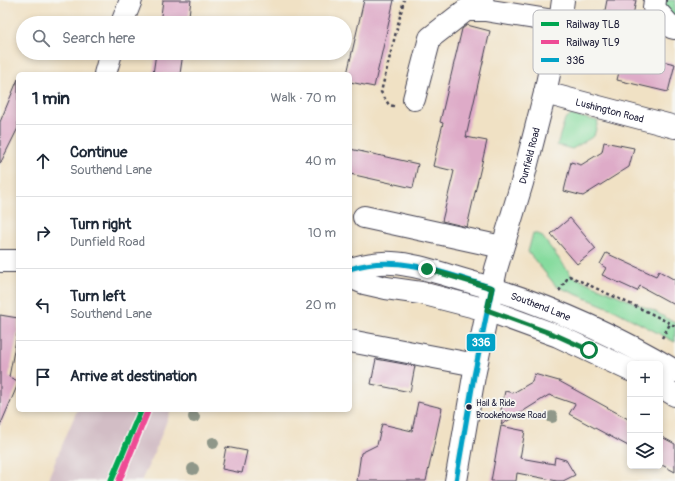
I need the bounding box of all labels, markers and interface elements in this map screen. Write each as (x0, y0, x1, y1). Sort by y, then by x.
legend (533, 10, 665, 74)
search box (16, 16, 352, 60)
text: Railway TL8 (566, 18, 620, 31)
icon: search (30, 27, 52, 49)
text: Search here (62, 29, 135, 48)
text: Railway TL9 (566, 36, 620, 49)
text: 336 (566, 54, 585, 67)
text: 1 min (32, 88, 70, 109)
text: Walk · 70 m (270, 90, 336, 106)
street label: Lushington Road (574, 96, 645, 126)
street label: Dunfield Road (517, 126, 543, 185)
text: Continue (70, 143, 128, 162)
icon: ahead (32, 150, 54, 172)
text: 40 m (305, 153, 336, 169)
text: Southend Lane (70, 162, 152, 178)
text: Turn right (70, 215, 131, 234)
icon: right (32, 222, 54, 244)
text: 10 m (308, 225, 336, 241)
text: Dunfield Road (70, 234, 145, 250)
route end (418, 260, 436, 278)
text: Turn left (70, 287, 126, 306)
street label: Southend Lane (509, 290, 572, 324)
icon: left (32, 294, 54, 316)
text: 20 m (305, 297, 336, 313)
text: Southend Lane (70, 306, 152, 322)
line badge: 336 (466, 333, 496, 352)
text: 336 (472, 336, 491, 349)
route start (580, 341, 598, 359)
map controls (627, 361, 663, 469)
button: + (627, 361, 663, 397)
icon: arrive (32, 366, 54, 388)
text: Arrive at destination (70, 367, 197, 386)
button: − (627, 397, 663, 433)
place label: Hail & Ride Brookehowse Road (476, 398, 546, 421)
marker: Hail & Ride Brookehowse Road (464, 402, 474, 412)
button: layers (627, 433, 663, 469)

